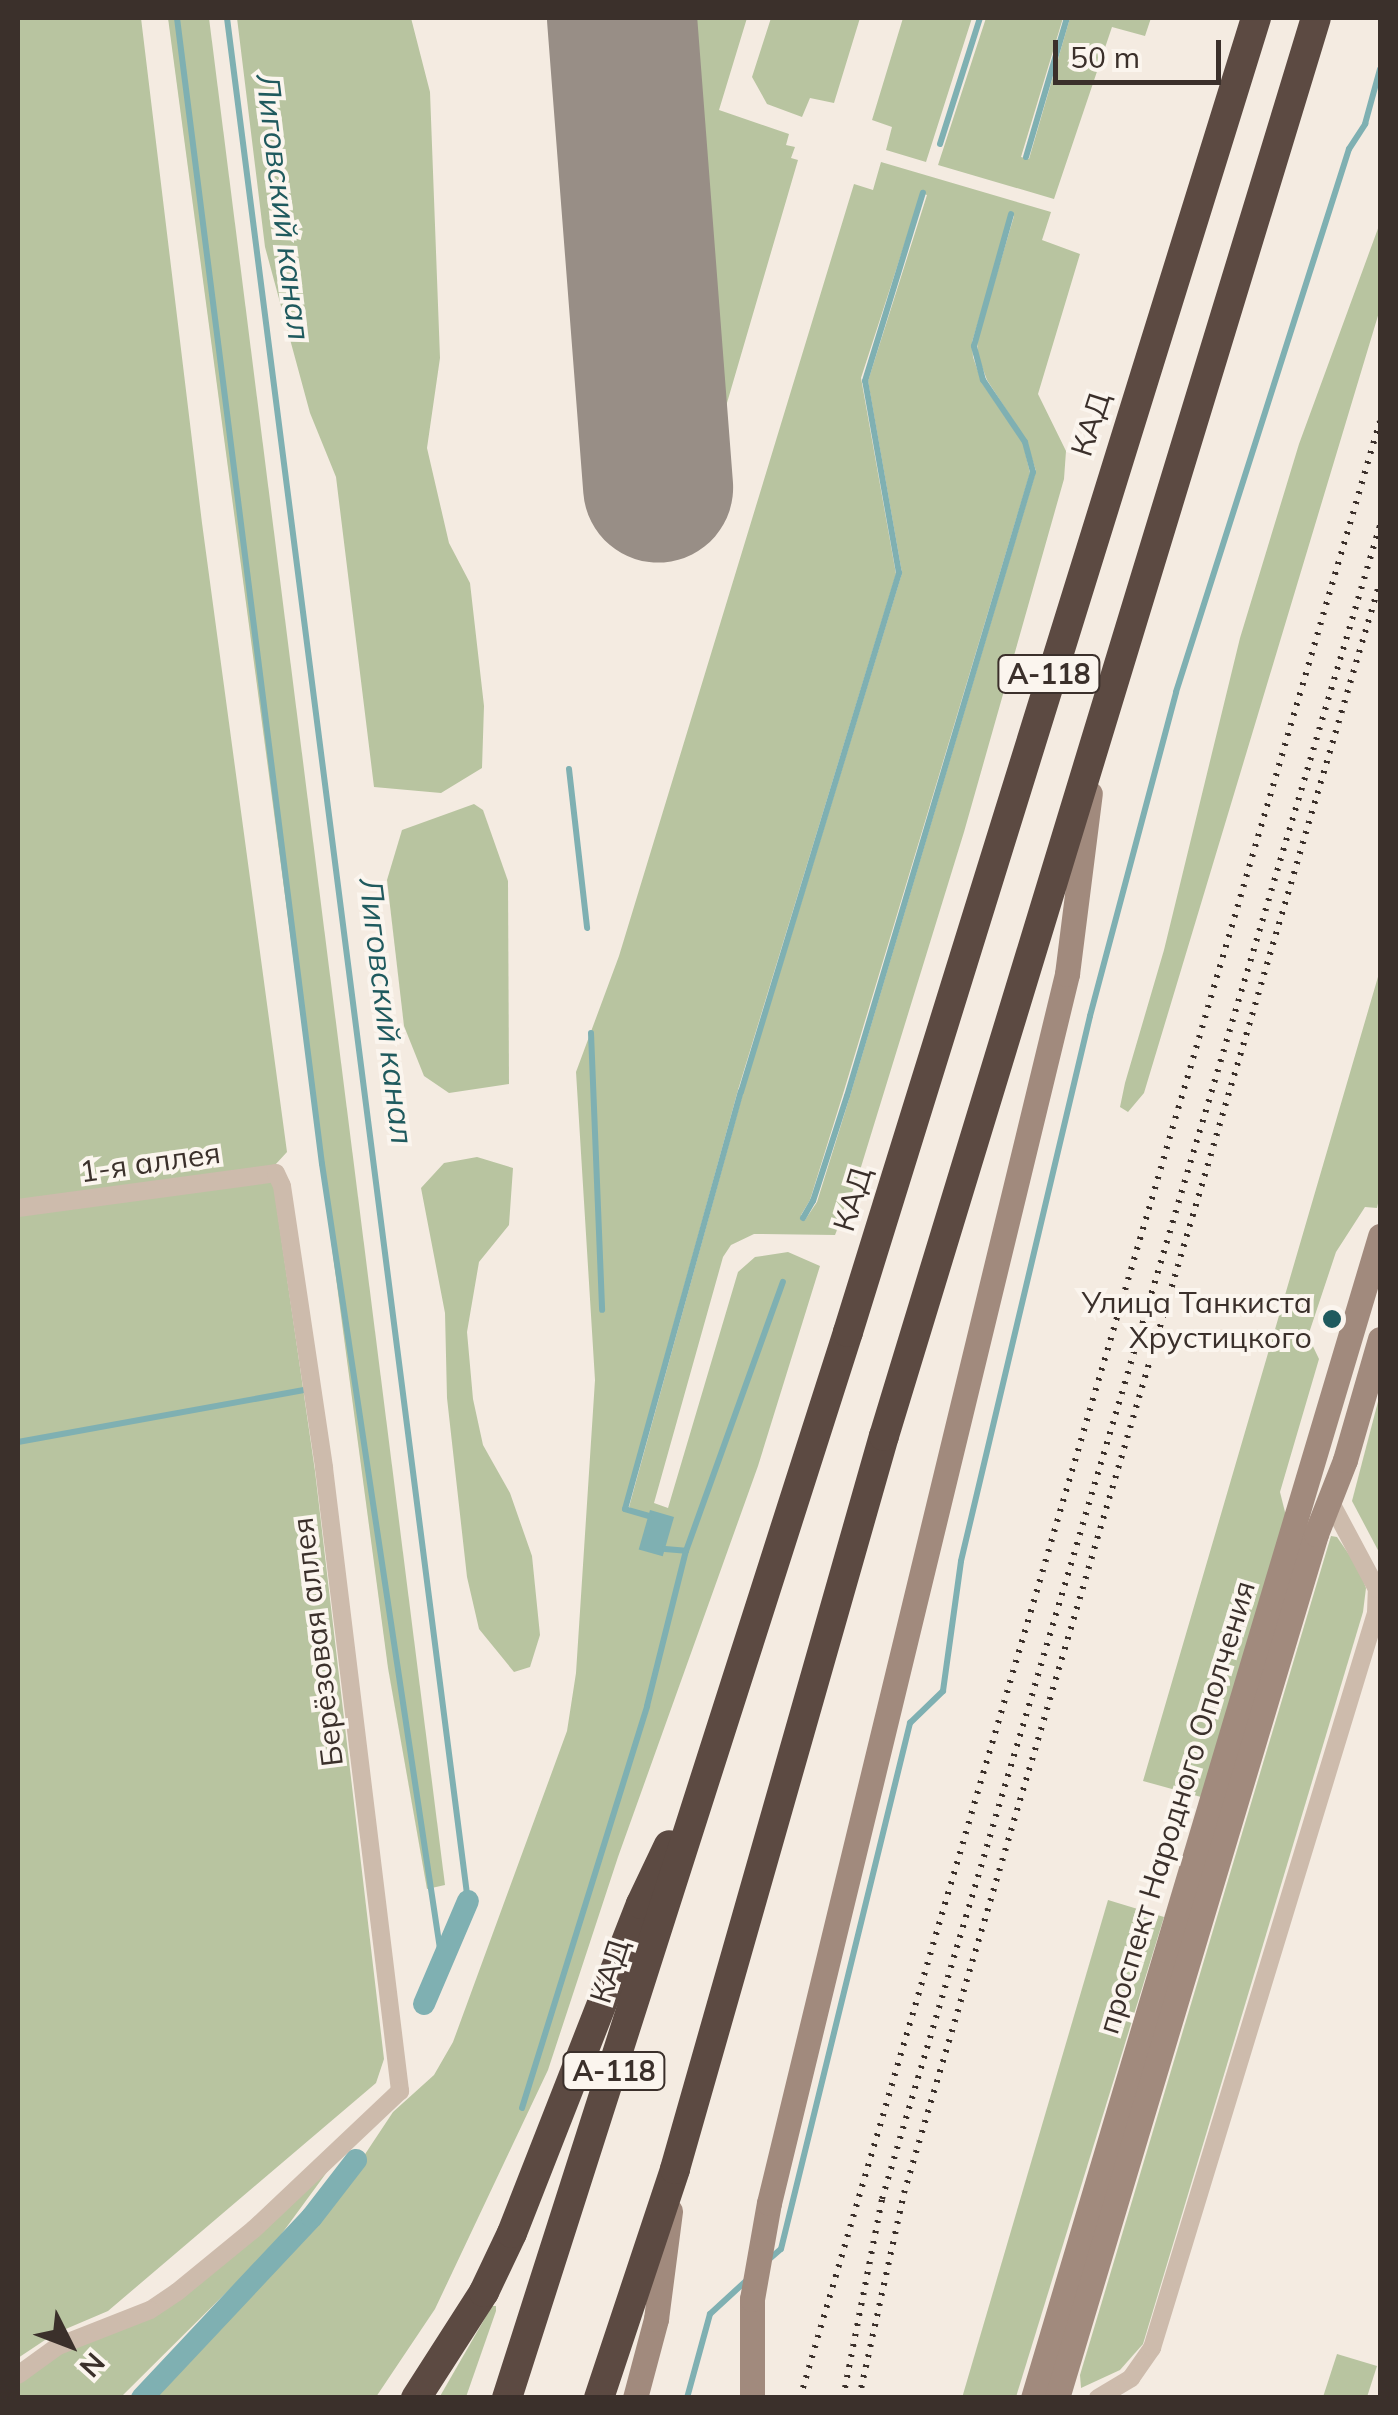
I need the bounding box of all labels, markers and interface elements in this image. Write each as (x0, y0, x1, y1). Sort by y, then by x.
scale bar (1058, 20, 1226, 82)
text: 50 m (1070, 38, 1140, 76)
water label: Лиговский канал (249, 72, 319, 342)
street label: КАД (1063, 387, 1117, 461)
road number: А-118 (996, 651, 1102, 697)
water label: Лиговский канал (352, 876, 422, 1146)
street label: 1-я аллея (77, 1134, 223, 1190)
street label: КАД (825, 1163, 879, 1235)
place label: Улица Танкиста Хрустицкого (1081, 1284, 1312, 1354)
marker: Улица Танкиста Хрустицкого (1321, 1308, 1343, 1330)
street label: Берёзовая аллея (284, 1516, 350, 1768)
street label: проспект Народного Ополчения (1090, 1576, 1262, 2038)
street label: КАД (582, 1934, 636, 2008)
road number: А-118 (562, 2048, 666, 2094)
north arrow (20, 2295, 120, 2395)
text: N (73, 2346, 113, 2385)

